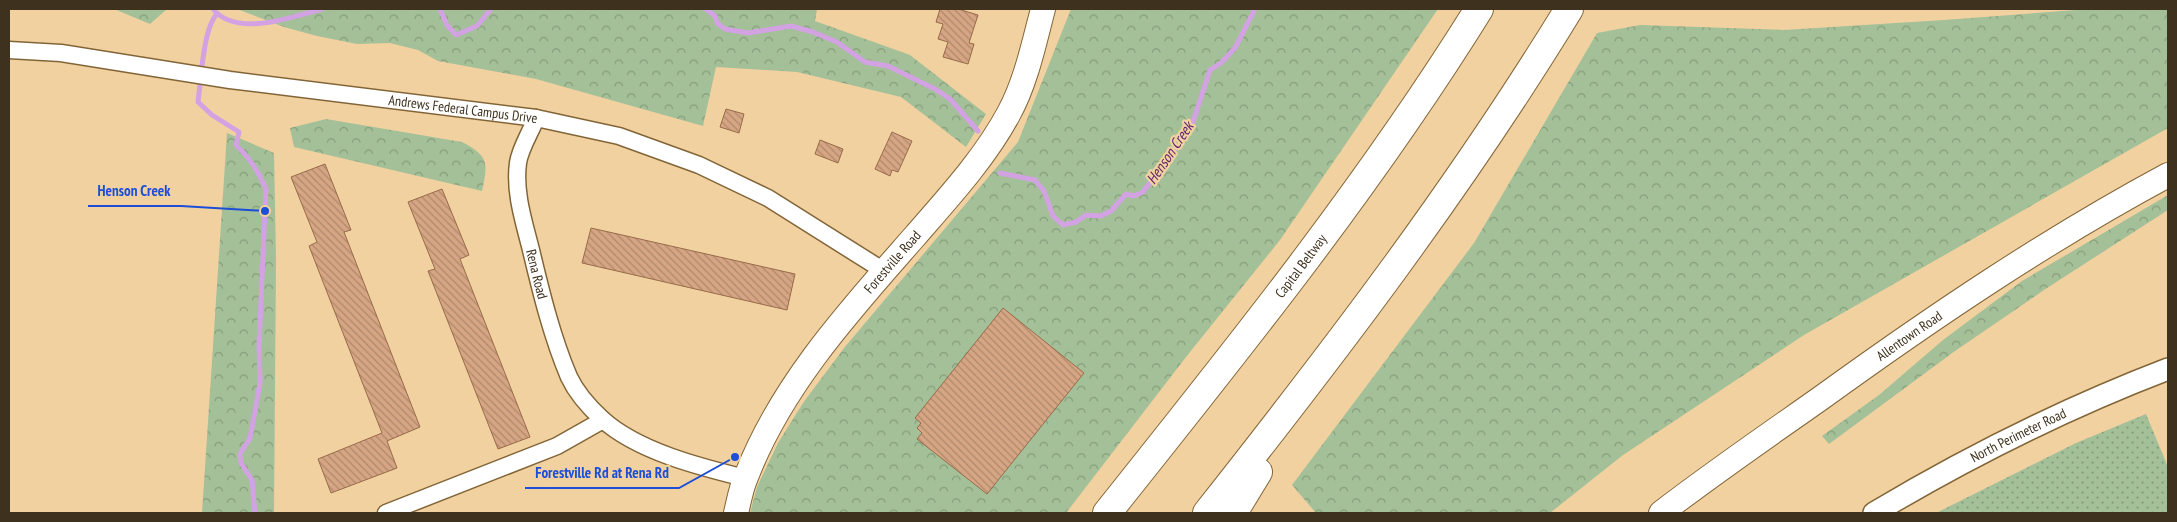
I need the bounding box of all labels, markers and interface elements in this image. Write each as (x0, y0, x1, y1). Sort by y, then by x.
street label: Andrews Federal Campus Drive (388, 91, 539, 127)
water label: Henson Creek (1142, 116, 1199, 187)
callout: Henson Creek (88, 176, 181, 206)
text: Henson Creek (98, 181, 171, 200)
street label: Forestville Road (860, 227, 925, 297)
street label: Capital Beltway (1271, 230, 1331, 301)
street label: Rena Road (522, 247, 552, 301)
street label: Allentown Road (1873, 307, 1946, 365)
street label: North Perimeter Road (1967, 404, 2069, 466)
callout: Forestville Rd at Rena Rd (525, 458, 679, 488)
text: Forestville Rd at Rena Rd (535, 463, 669, 482)

